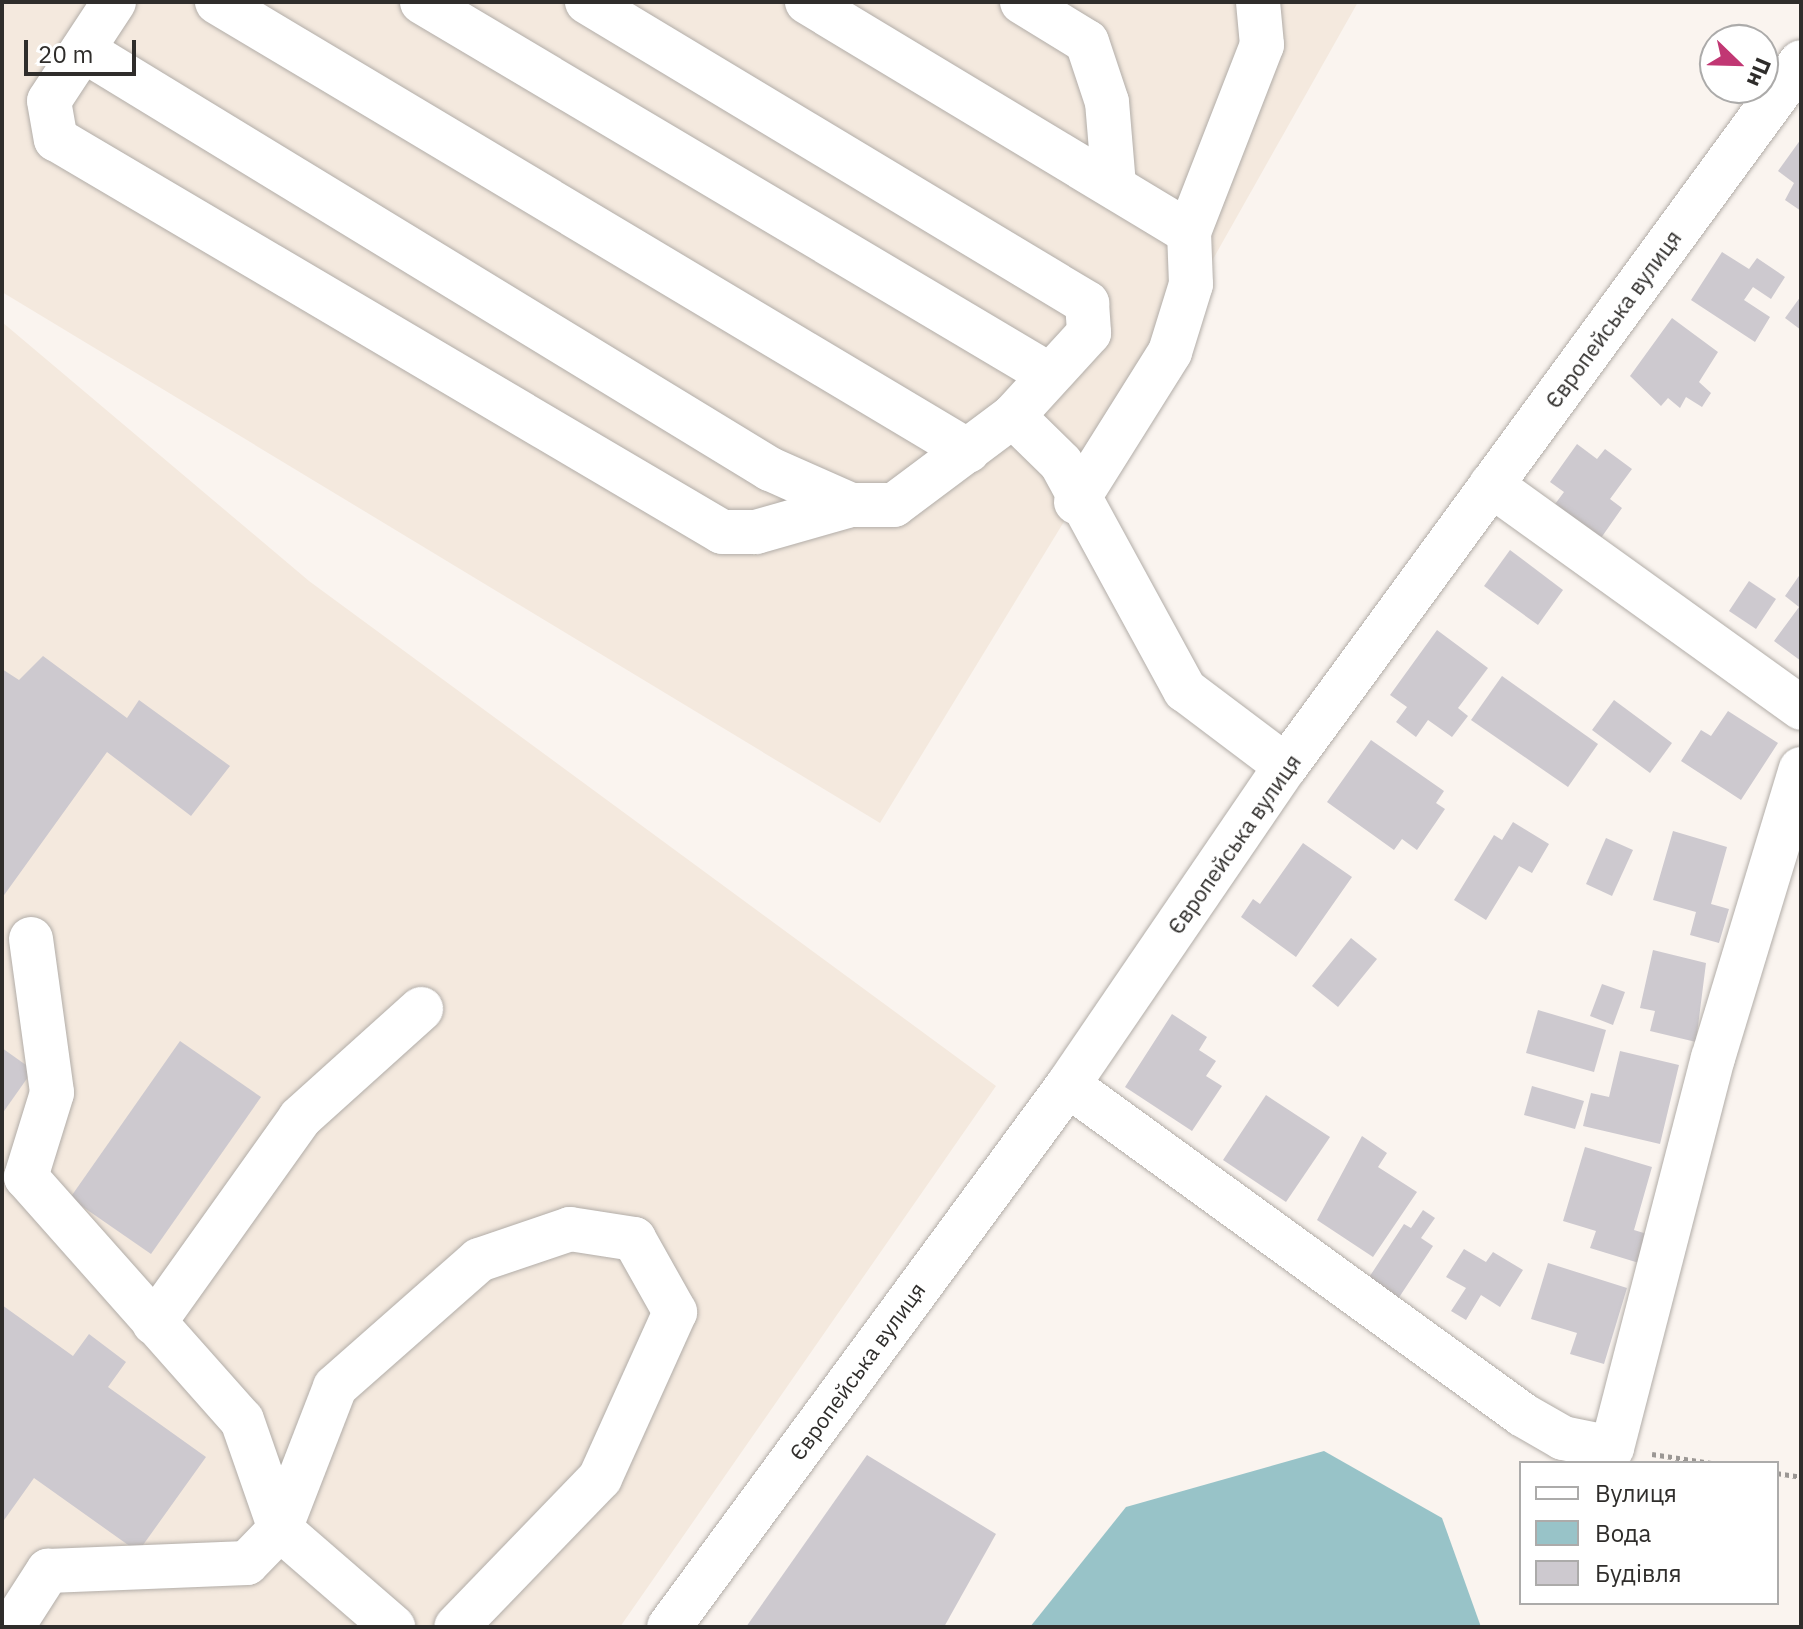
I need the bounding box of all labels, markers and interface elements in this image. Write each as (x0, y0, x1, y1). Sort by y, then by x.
scale bar (28, 24, 140, 74)
north arrow (1699, 24, 1779, 104)
text: 20 m (38, 38, 93, 70)
text: Пн (1741, 54, 1779, 92)
street label: Європейська вулиця (1540, 225, 1686, 413)
street label: Європейська вулиця (1162, 749, 1306, 939)
street label: Європейська вулиця (784, 1277, 930, 1465)
legend (1519, 1461, 1779, 1605)
text: Вулиця (1595, 1477, 1677, 1509)
text: Вода (1595, 1517, 1651, 1549)
text: Будівля (1595, 1557, 1682, 1589)

